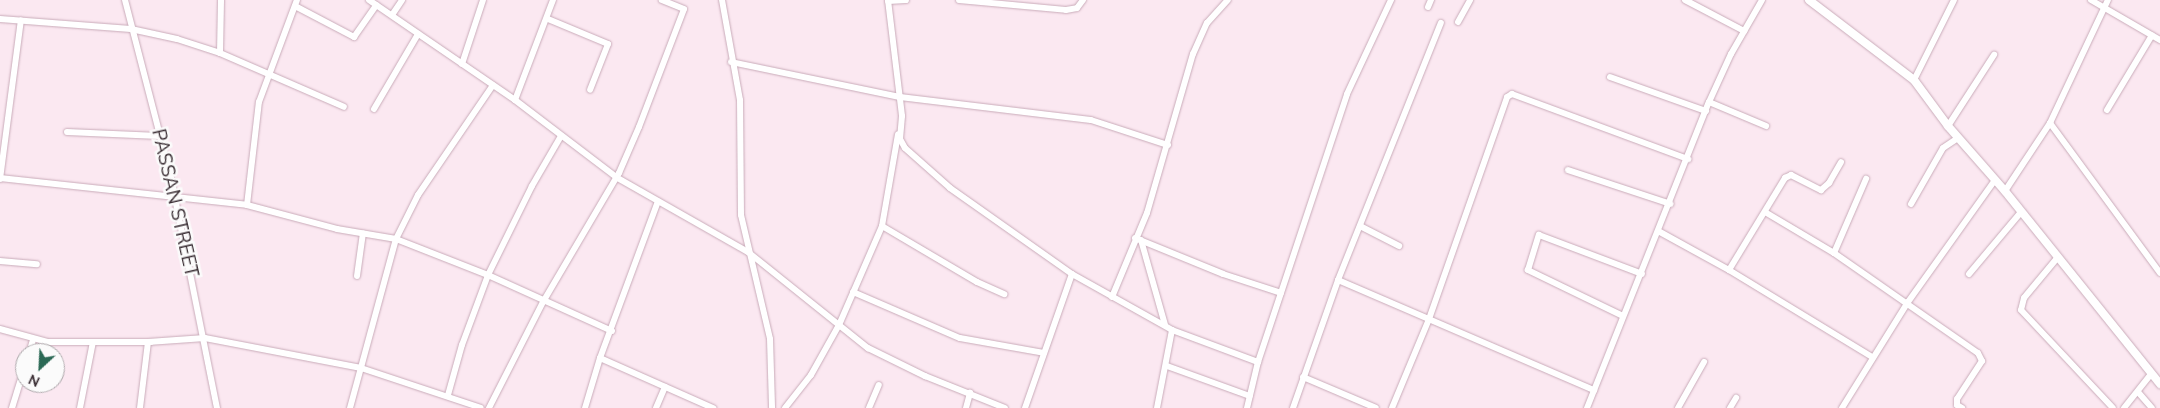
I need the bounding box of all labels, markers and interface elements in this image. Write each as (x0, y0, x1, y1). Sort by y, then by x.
street label: PASSAN STREET (147, 127, 203, 279)
north arrow (15, 343, 65, 393)
text: N (25, 370, 43, 391)

